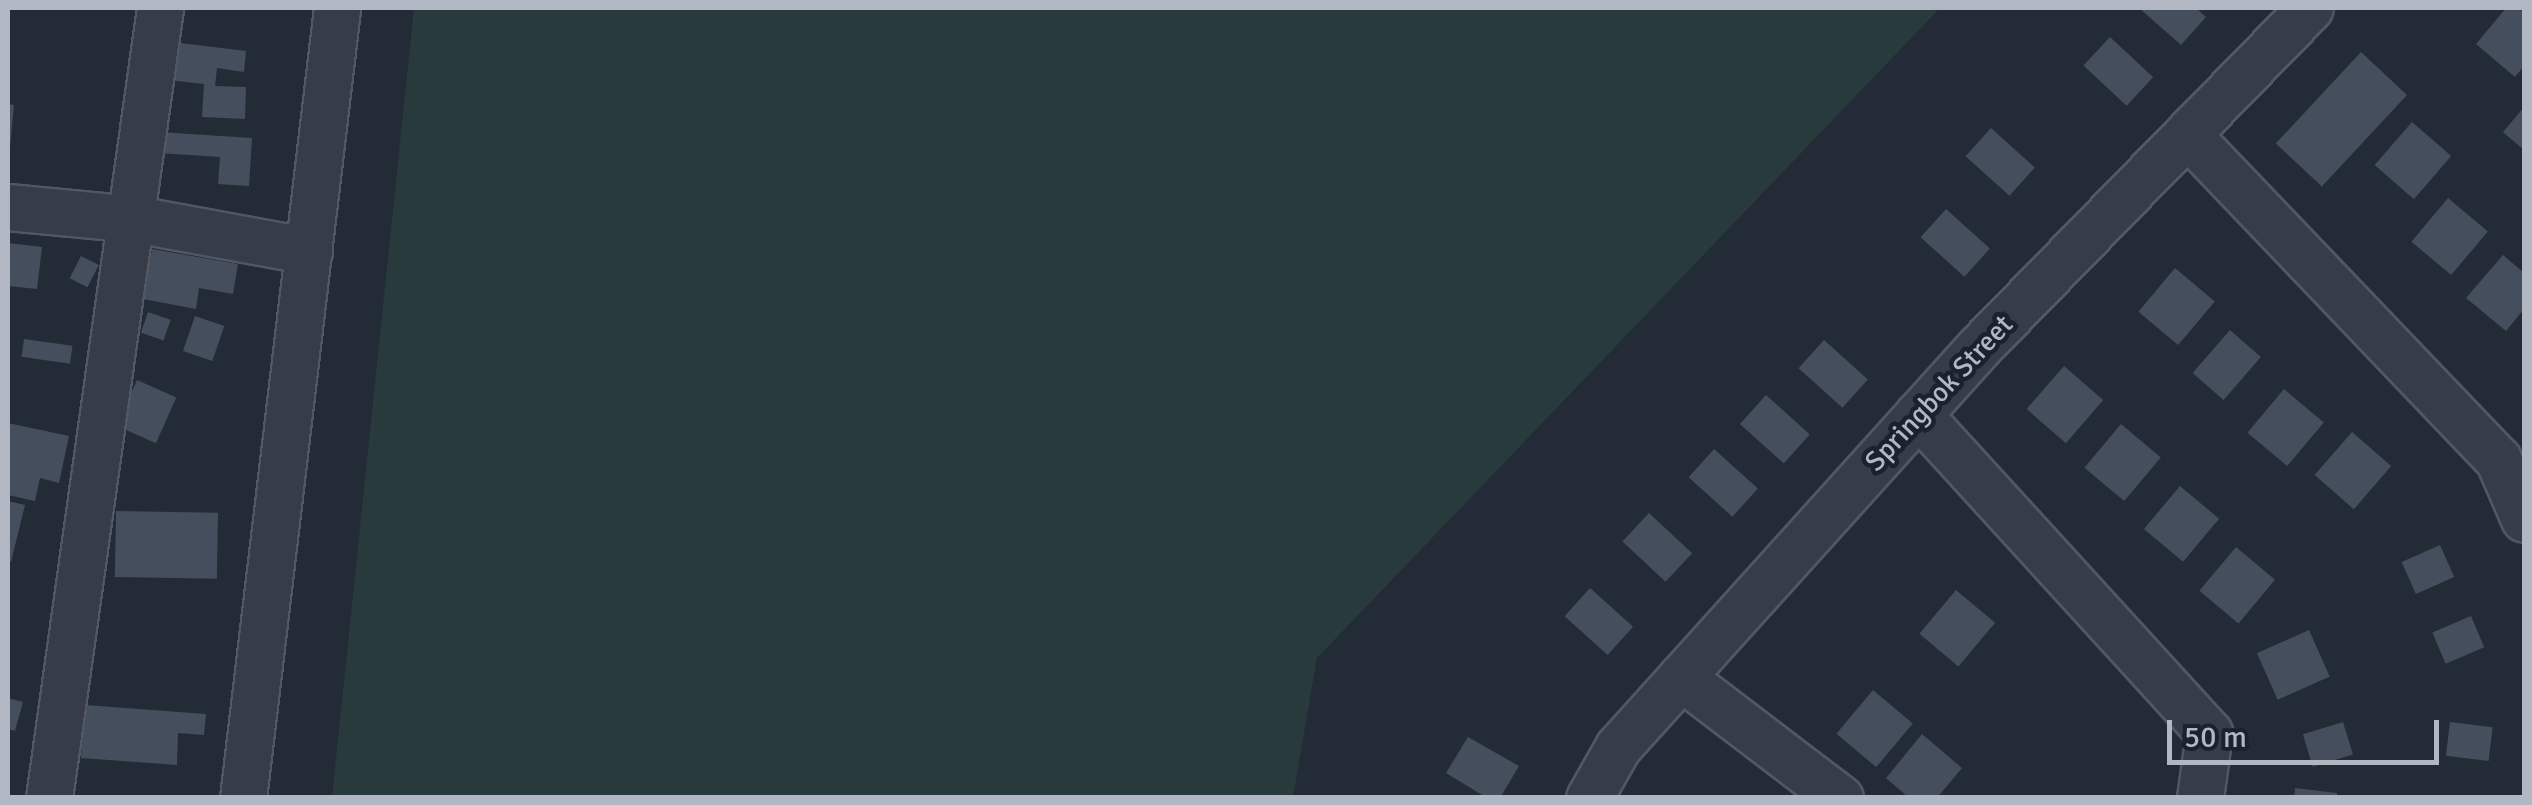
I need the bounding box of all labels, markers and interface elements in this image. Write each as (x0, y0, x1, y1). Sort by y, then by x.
street label: Springbok Street (1858, 308, 2020, 478)
scale bar (2172, 700, 2444, 762)
text: 50 m (2184, 719, 2247, 756)

